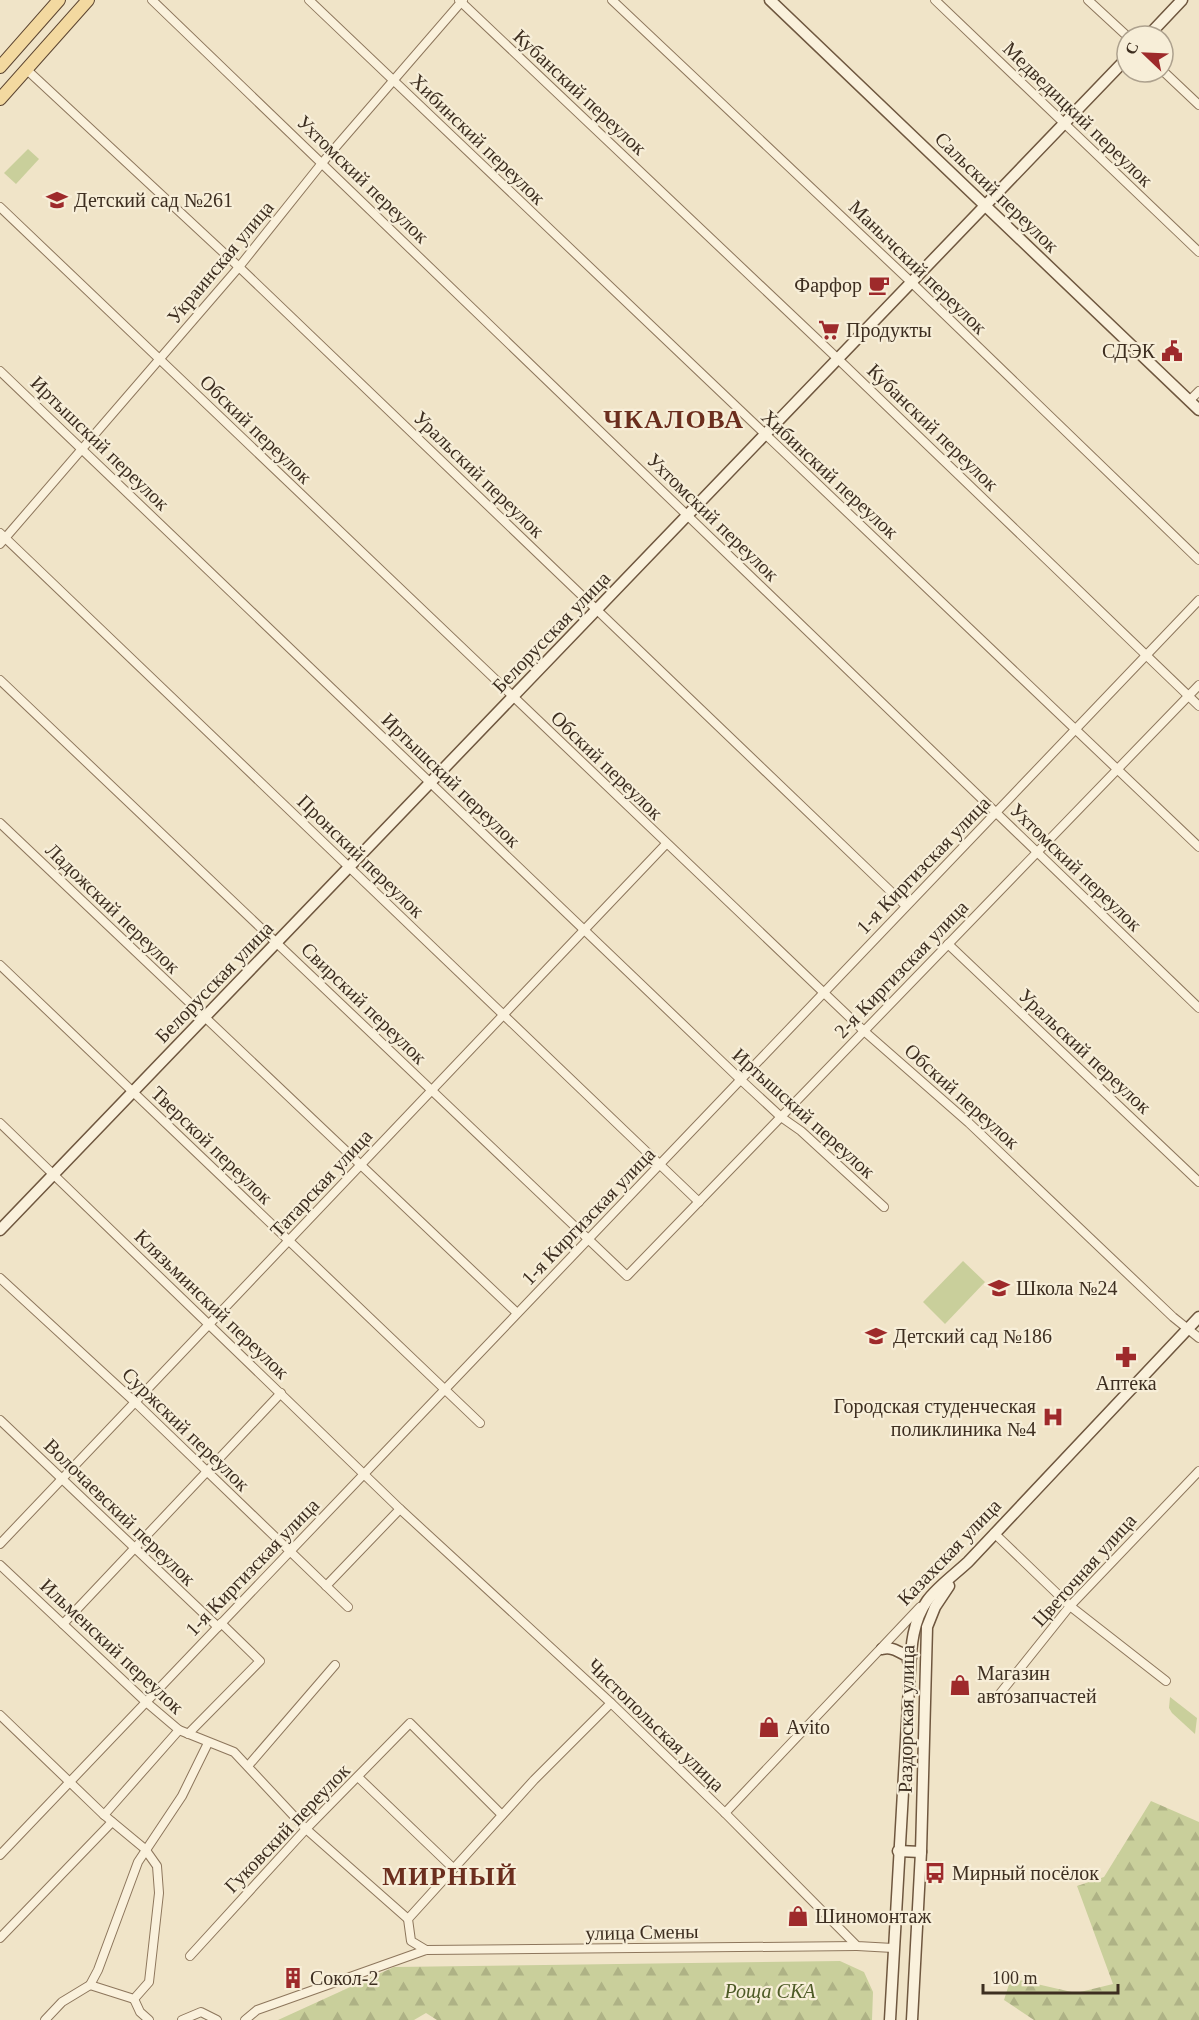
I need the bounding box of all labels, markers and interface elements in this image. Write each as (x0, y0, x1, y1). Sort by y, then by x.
north arrow (1115, 24, 1175, 84)
street label: Кубанский переулок (509, 25, 651, 160)
street label: Медведицкий переулок (998, 37, 1157, 192)
text: С (1122, 40, 1142, 57)
street label: Хибинский переулок (405, 69, 550, 210)
street label: Ухтомский переулок (292, 111, 433, 248)
street label: Сальский переулок (930, 127, 1064, 258)
school or university icon: Детский сад №261 (45, 188, 69, 212)
place label: Детский сад №261 (74, 189, 233, 212)
street label: Украинская улица (162, 196, 278, 328)
street label: Манычский переулок (844, 196, 992, 339)
cafe icon: Фарфор (867, 273, 891, 297)
place label: Фарфор (794, 274, 862, 297)
supermarket icon: Продукты (817, 318, 841, 342)
place label: Продукты (846, 319, 932, 342)
public building icon: СДЭК (1160, 339, 1184, 363)
place label: СДЭК (1102, 340, 1156, 363)
street label: Кубанский переулок (862, 359, 1003, 496)
street label: Обский переулок (195, 370, 316, 489)
street label: Иртышский переулок (26, 371, 174, 516)
district label: ЧКАЛОВА (603, 405, 745, 434)
street label: Хибинский переулок (757, 405, 903, 544)
street label: Уральский переулок (409, 406, 549, 543)
street label: Ухтомский переулок (642, 449, 783, 586)
street label: Белорусская улица (488, 567, 615, 698)
street label: Обский переулок (546, 706, 667, 825)
street label: Иртышский переулок (377, 708, 525, 853)
street label: Пронский переулок (293, 790, 429, 923)
street label: 1-я Киргизская улица (852, 792, 995, 939)
street label: Ухтомский переулок (1005, 799, 1146, 936)
street label: Ладожский переулок (41, 838, 185, 978)
street label: 2-я Киргизская улица (830, 896, 973, 1043)
street label: Белорусская улица (151, 917, 278, 1048)
street label: Свирский переулок (296, 938, 431, 1069)
street label: Уральский переулок (1014, 984, 1156, 1119)
street label: Обский переулок (900, 1039, 1024, 1154)
street label: Иртышский переулок (728, 1043, 880, 1184)
street label: Тверской переулок (146, 1082, 277, 1209)
street label: Татарская улица (266, 1125, 377, 1242)
street label: 1-я Киргизская улица (517, 1143, 660, 1290)
street label: Клязьминский переулок (130, 1225, 294, 1384)
school or university icon: Школа №24 (987, 1276, 1011, 1300)
place label: Школа №24 (1016, 1277, 1118, 1299)
school or university icon: Детский сад №186 (864, 1324, 888, 1348)
place label: Детский сад №186 (893, 1325, 1052, 1348)
pharmacy icon: Аптека (1114, 1345, 1138, 1369)
street label: Суржский переулок (117, 1363, 254, 1496)
place label: Аптека (1095, 1372, 1157, 1394)
place label: Городская студенческая поликлиника №4 (834, 1395, 1036, 1440)
hospital icon: Городская студенческая поликлиника №4 (1041, 1405, 1065, 1429)
street label: Волочаевский переулок (39, 1434, 200, 1591)
street label: 1-я Киргизская улица (181, 1494, 324, 1641)
street label: Казахская улица (893, 1494, 1006, 1610)
street label: Цветочная улица (1028, 1509, 1141, 1631)
street label: Ильменский переулок (35, 1574, 188, 1719)
street label: Раздорская улица (894, 1644, 919, 1793)
street label: Чистопольская улица (582, 1654, 729, 1797)
place label: Магазин автозапчастей (977, 1662, 1097, 1707)
shop icon: Магазин автозапчастей (948, 1673, 972, 1697)
shop icon: Avito (757, 1715, 781, 1739)
place label: Avito (786, 1716, 830, 1738)
street label: Гуковский переулок (220, 1759, 355, 1898)
bus stop icon: Мирный посёлок (923, 1861, 947, 1885)
district label: МИРНЫЙ (382, 1862, 518, 1891)
place label: Мирный посёлок (952, 1862, 1099, 1885)
shop icon: Шиномонтаж (786, 1904, 810, 1928)
place label: Шиномонтаж (815, 1905, 931, 1927)
street label: улица Смены (585, 1920, 699, 1945)
scale bar (983, 1957, 1118, 1995)
building icon: Сокол-2 (281, 1966, 305, 1990)
place label: Сокол-2 (310, 1967, 378, 1989)
text: 100 m (992, 1968, 1038, 1988)
park label: Роща СКА (724, 1980, 816, 2003)

